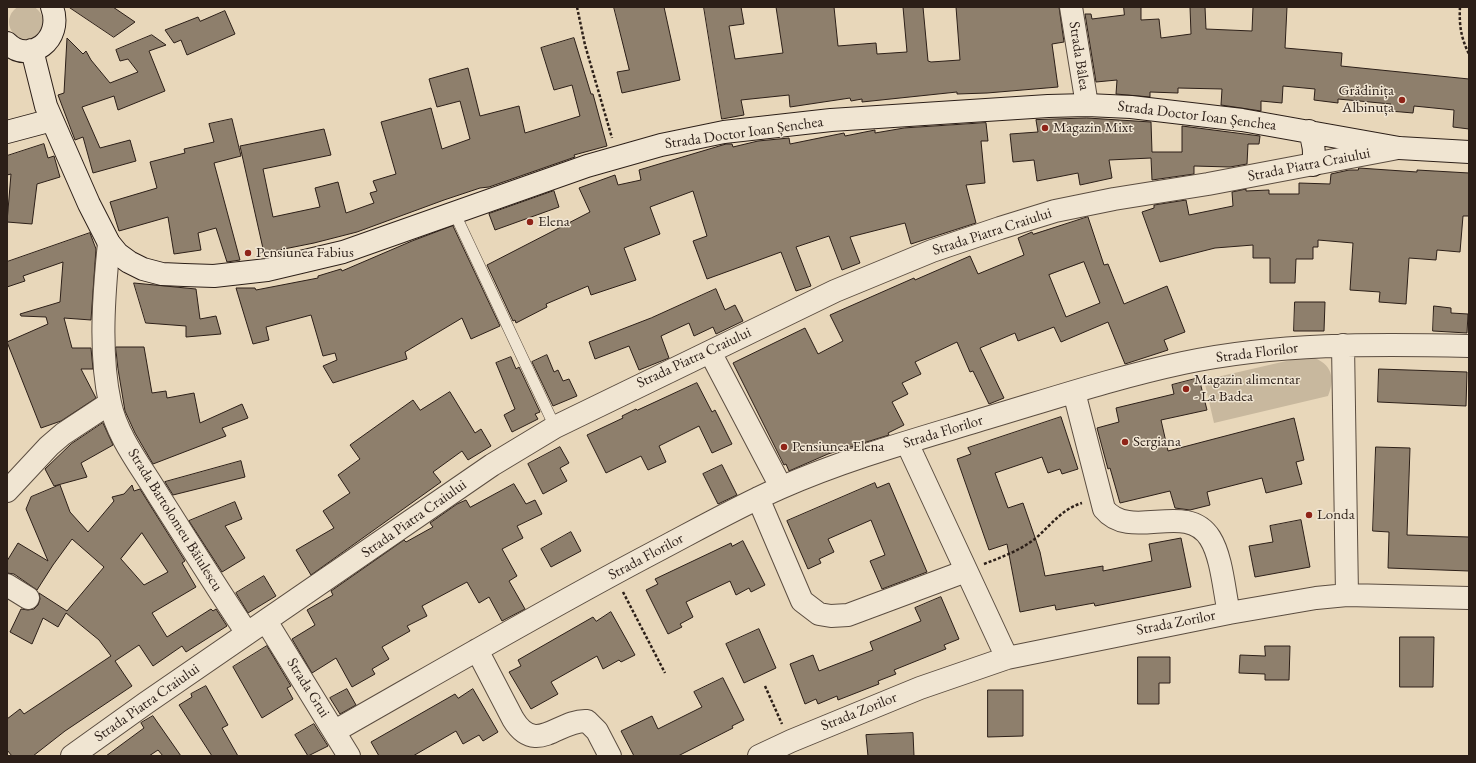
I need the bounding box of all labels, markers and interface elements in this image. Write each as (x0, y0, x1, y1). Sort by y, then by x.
street label: Strada Bâlea (1065, 20, 1093, 92)
place label: Grădinița Albinuța (1339, 82, 1394, 117)
marker: Grădinița Albinuța (1397, 95, 1407, 105)
street label: Strada Doctor Ioan Șenchea (1117, 97, 1277, 135)
street label: Strada Doctor Ioan Șenchea (664, 113, 824, 153)
place label: Magazin Mixt (1053, 119, 1133, 137)
marker: Magazin Mixt (1040, 123, 1050, 133)
street label: Strada Piatra Craiului (1246, 144, 1372, 186)
street label: Strada Piatra Craiului (930, 204, 1054, 260)
place label: Elena (538, 213, 570, 231)
marker: Elena (525, 217, 535, 227)
place label: Pensiunea Fabius (256, 244, 354, 262)
marker: Pensiunea Fabius (243, 248, 253, 258)
street label: Strada Piatra Craiului (634, 324, 754, 392)
street label: Strada Florilor (1215, 339, 1299, 367)
place label: Magazin alimentar - La Badea (1194, 371, 1300, 406)
marker: Magazin alimentar - La Badea (1181, 384, 1191, 394)
street label: Strada Florilor (901, 411, 985, 453)
place label: Sergiana (1133, 433, 1181, 451)
marker: Sergiana (1120, 437, 1130, 447)
place label: Pensiunea Elena (792, 438, 884, 456)
marker: Pensiunea Elena (779, 442, 789, 452)
street label: Strada Bartolomeu Băiulescu (124, 445, 226, 595)
street label: Strada Piatra Craiului (358, 476, 470, 562)
place label: Londa (1317, 506, 1355, 524)
marker: Londa (1304, 510, 1314, 520)
street label: Strada Florilor (605, 530, 687, 584)
street label: Strada Zorilor (1135, 606, 1217, 640)
street label: Strada Grui (283, 655, 333, 721)
street label: Strada Piatra Craiului (91, 660, 203, 746)
street label: Strada Zorilor (818, 689, 900, 735)

